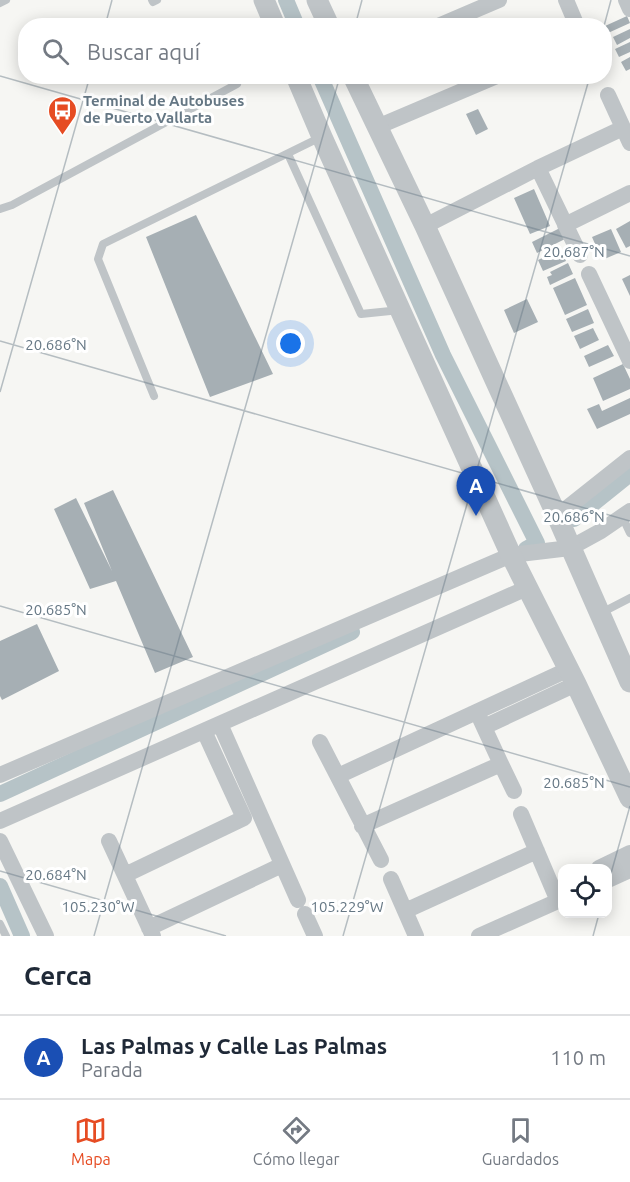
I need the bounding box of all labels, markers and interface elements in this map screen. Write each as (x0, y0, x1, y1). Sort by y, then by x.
search box (18, 18, 612, 84)
icon: search (39, 35, 72, 68)
text: Buscar aquí (87, 39, 200, 64)
place label: Terminal de Autobuses de Puerto Vallarta (83, 92, 244, 126)
bus stop icon: Terminal de Autobuses de Puerto Vallarta (46, 94, 78, 136)
text: 20.687°N (543, 243, 605, 260)
your location (276, 329, 305, 358)
text: 20.686°N (25, 336, 87, 353)
pin: A (456, 466, 496, 516)
text: 20.686°N (543, 508, 605, 525)
text: 20.685°N (25, 601, 87, 618)
text: 20.685°N (543, 774, 605, 791)
map controls (558, 864, 612, 918)
button: locate (558, 864, 612, 918)
text: 20.684°N (25, 866, 87, 883)
text: 105.230°W (61, 898, 135, 915)
text: 105.229°W (310, 898, 384, 915)
text: Cerca (24, 961, 92, 990)
text: Las Palmas y Calle Las Palmas (81, 1033, 387, 1058)
text: A (36, 1046, 51, 1069)
text: 110 m (550, 1046, 606, 1069)
text: Parada (81, 1058, 143, 1081)
tab: Mapa (71, 1114, 111, 1168)
tab: Cómo llegar (253, 1114, 340, 1168)
tab: Guardados (482, 1114, 559, 1168)

